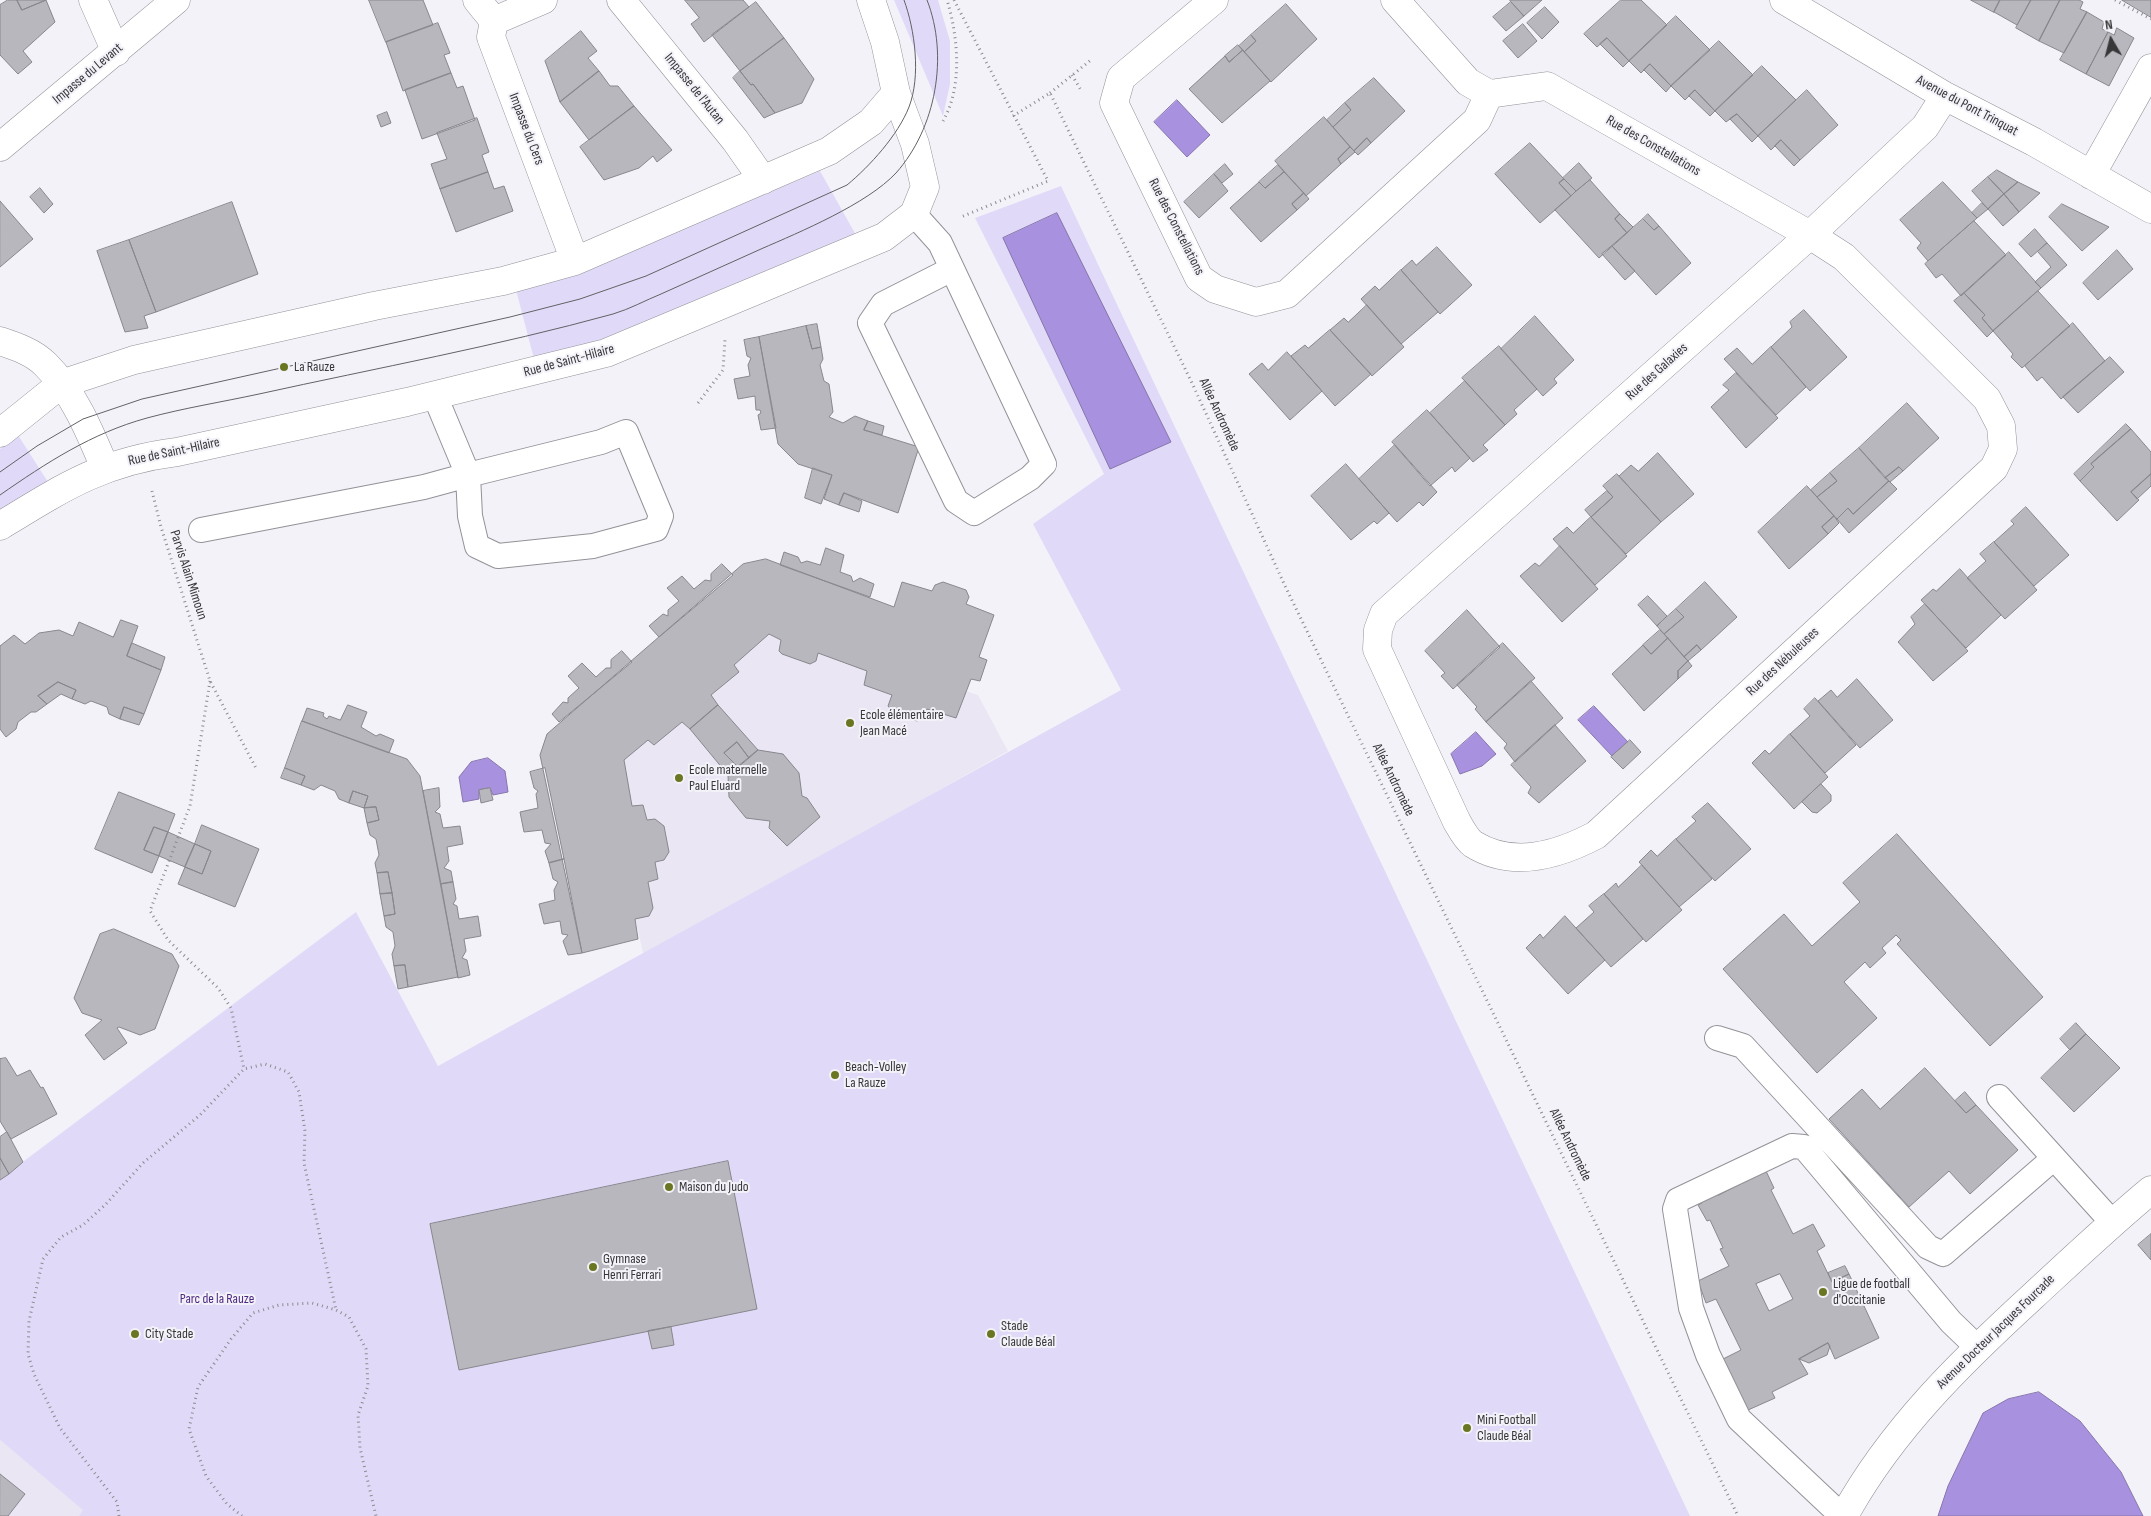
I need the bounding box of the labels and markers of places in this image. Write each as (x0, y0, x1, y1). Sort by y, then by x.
place label: La Rauze (294, 359, 335, 375)
marker: La Rauze (278, 361, 290, 373)
place label: Ecole élémentaire Jean Macé (860, 707, 944, 740)
marker: Ecole élémentaire Jean Macé (844, 717, 856, 729)
place label: Ecole maternelle Paul Eluard (689, 762, 767, 794)
marker: Ecole maternelle Paul Eluard (673, 772, 685, 784)
place label: Beach-Volley La Rauze (845, 1059, 906, 1092)
marker: Beach-Volley La Rauze (829, 1069, 841, 1081)
place label: Maison du Judo (679, 1179, 749, 1195)
marker: Maison du Judo (663, 1181, 675, 1193)
place label: Gymnase Henri Ferrari (603, 1251, 661, 1284)
marker: Gymnase Henri Ferrari (587, 1261, 599, 1273)
place label: Ligue de football d'Occitanie (1833, 1276, 1910, 1308)
marker: Ligue de football d'Occitanie (1817, 1286, 1829, 1298)
place label: Stade Claude Béal (1001, 1318, 1055, 1350)
place label: City Stade (145, 1326, 193, 1342)
marker: City Stade (129, 1328, 141, 1340)
marker: Stade Claude Béal (985, 1328, 997, 1340)
place label: Mini Football Claude Béal (1477, 1412, 1536, 1444)
marker: Mini Football Claude Béal (1461, 1422, 1473, 1434)

